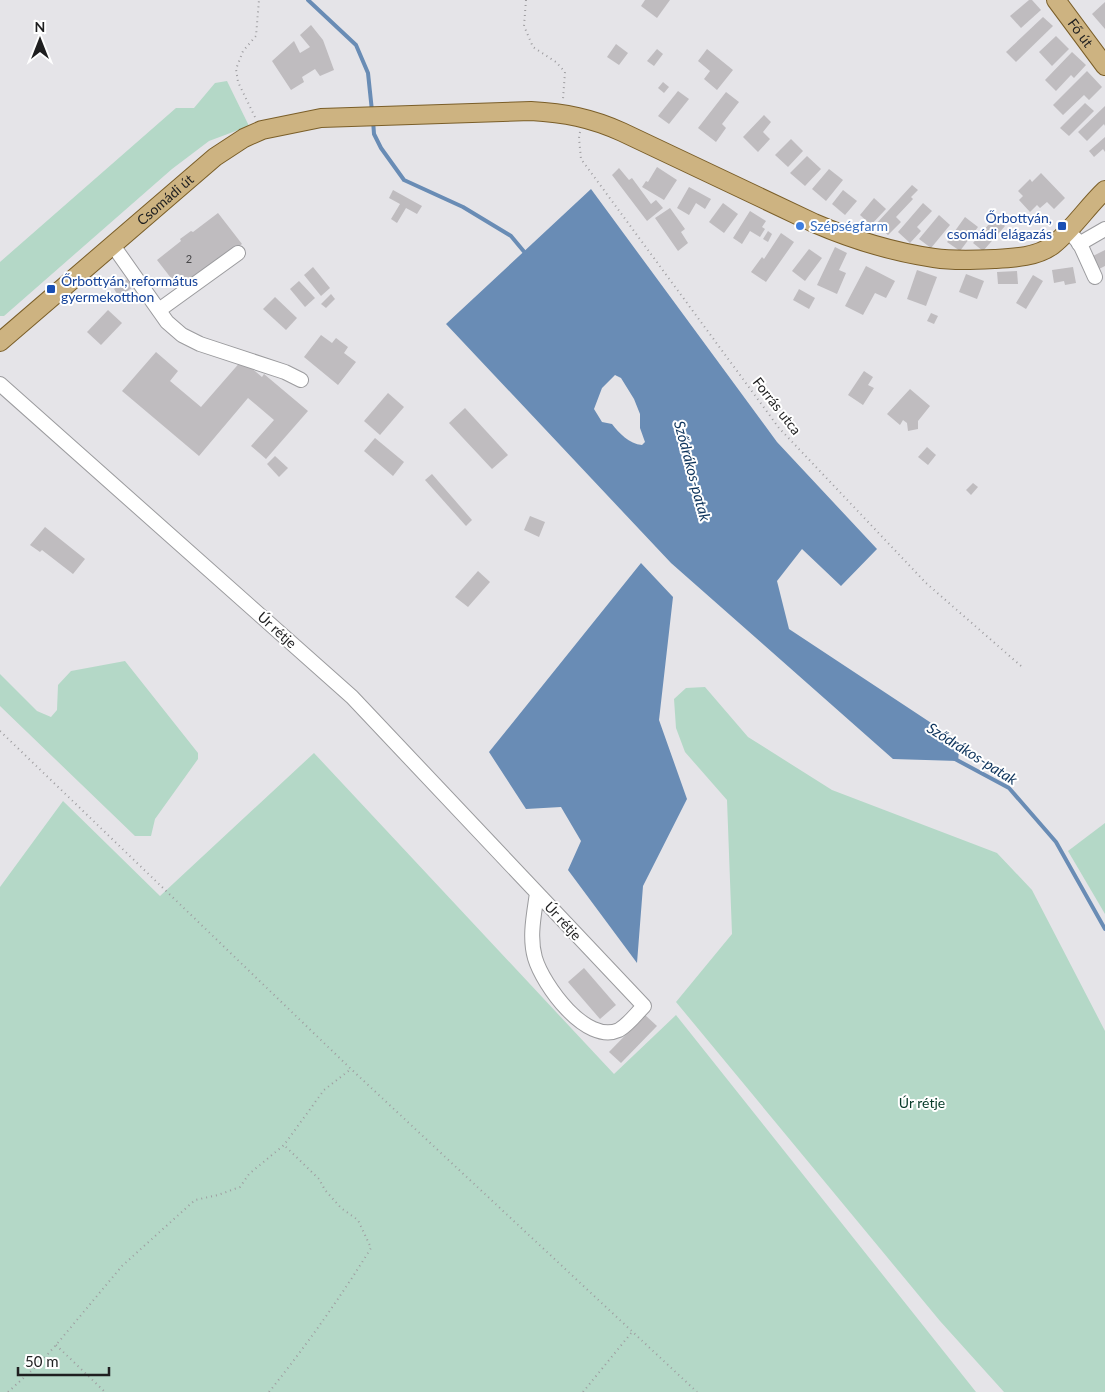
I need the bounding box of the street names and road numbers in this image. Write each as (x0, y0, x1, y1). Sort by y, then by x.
street label: Fő út (1065, 15, 1097, 50)
street label: Csomádi út (133, 170, 197, 229)
street label: Forrás utca (750, 374, 805, 438)
street label: Úr rétje (254, 608, 300, 651)
street label: Úr rétje (541, 898, 585, 943)

